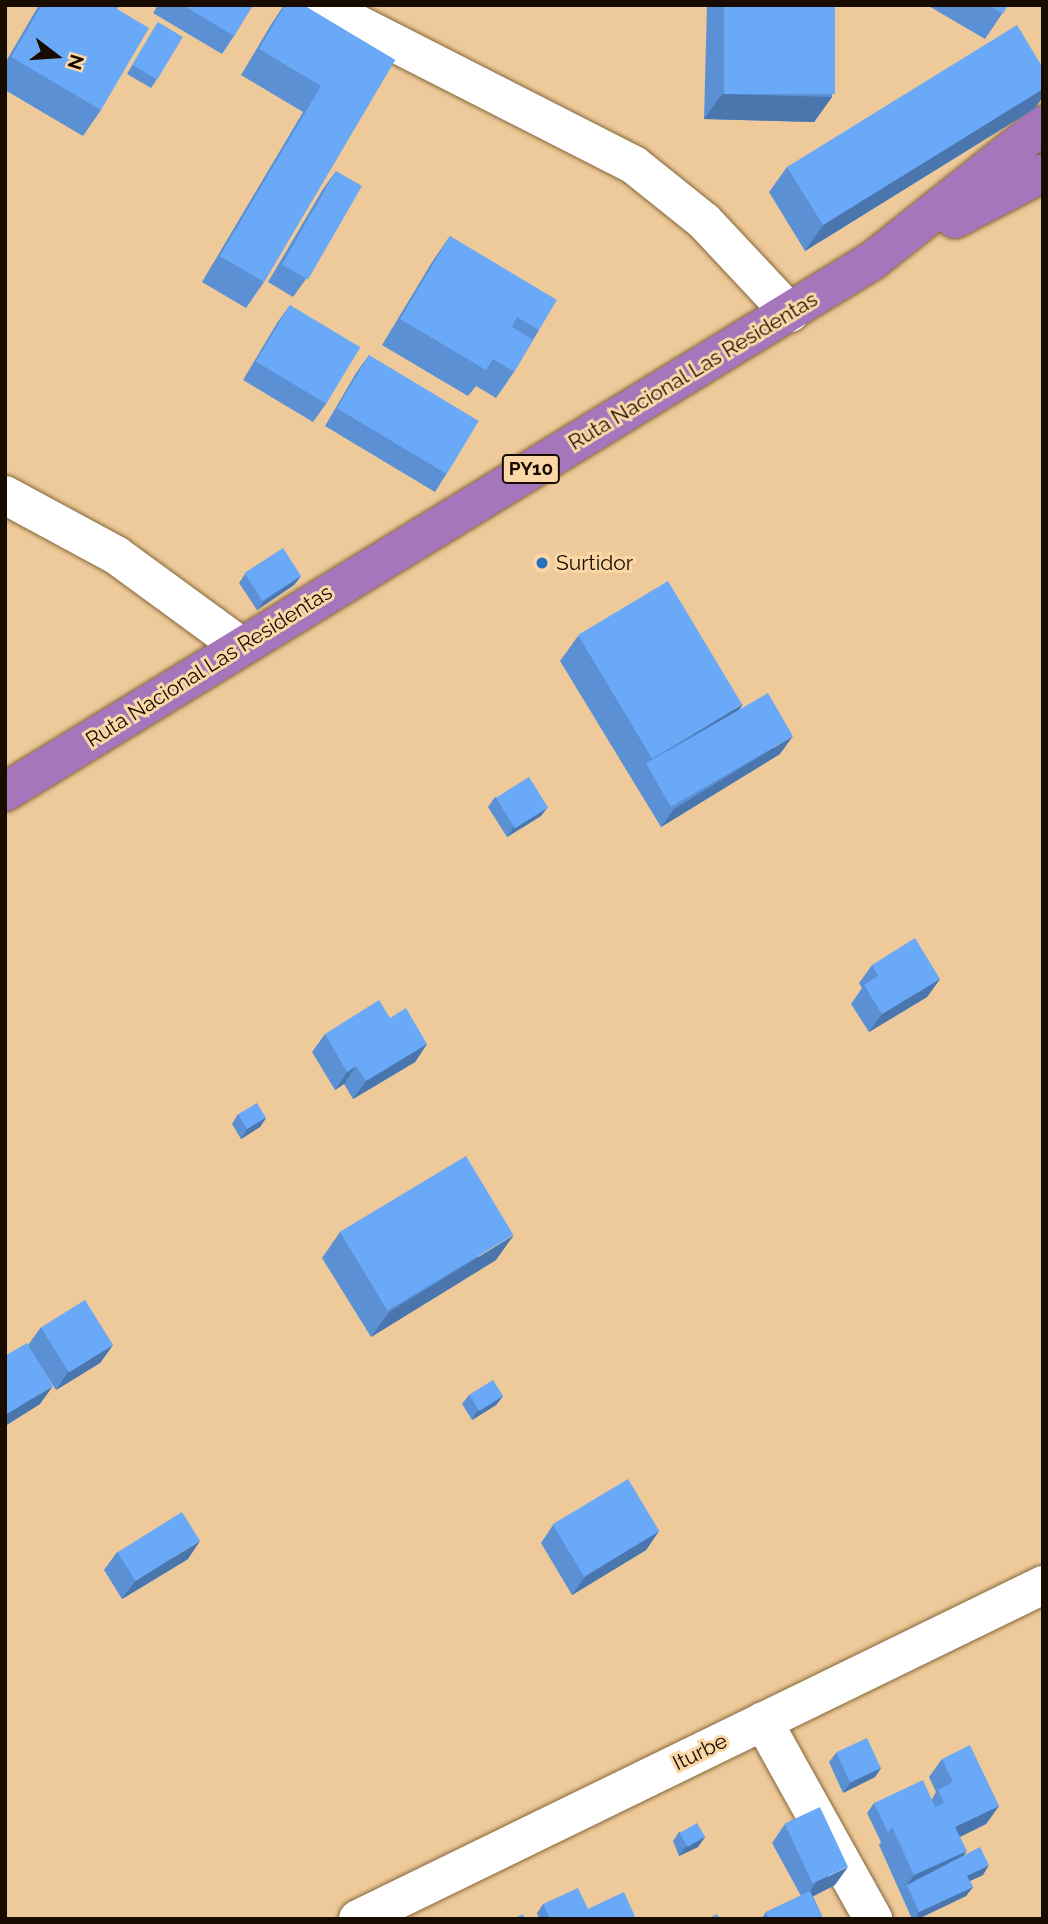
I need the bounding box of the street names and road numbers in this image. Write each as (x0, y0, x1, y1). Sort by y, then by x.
street label: Ruta Nacional Las Residentas (564, 286, 822, 456)
road number: PY10 (501, 454, 561, 484)
street label: Ruta Nacional Las Residentas (81, 579, 337, 753)
street label: Iturbe (669, 1728, 731, 1776)

